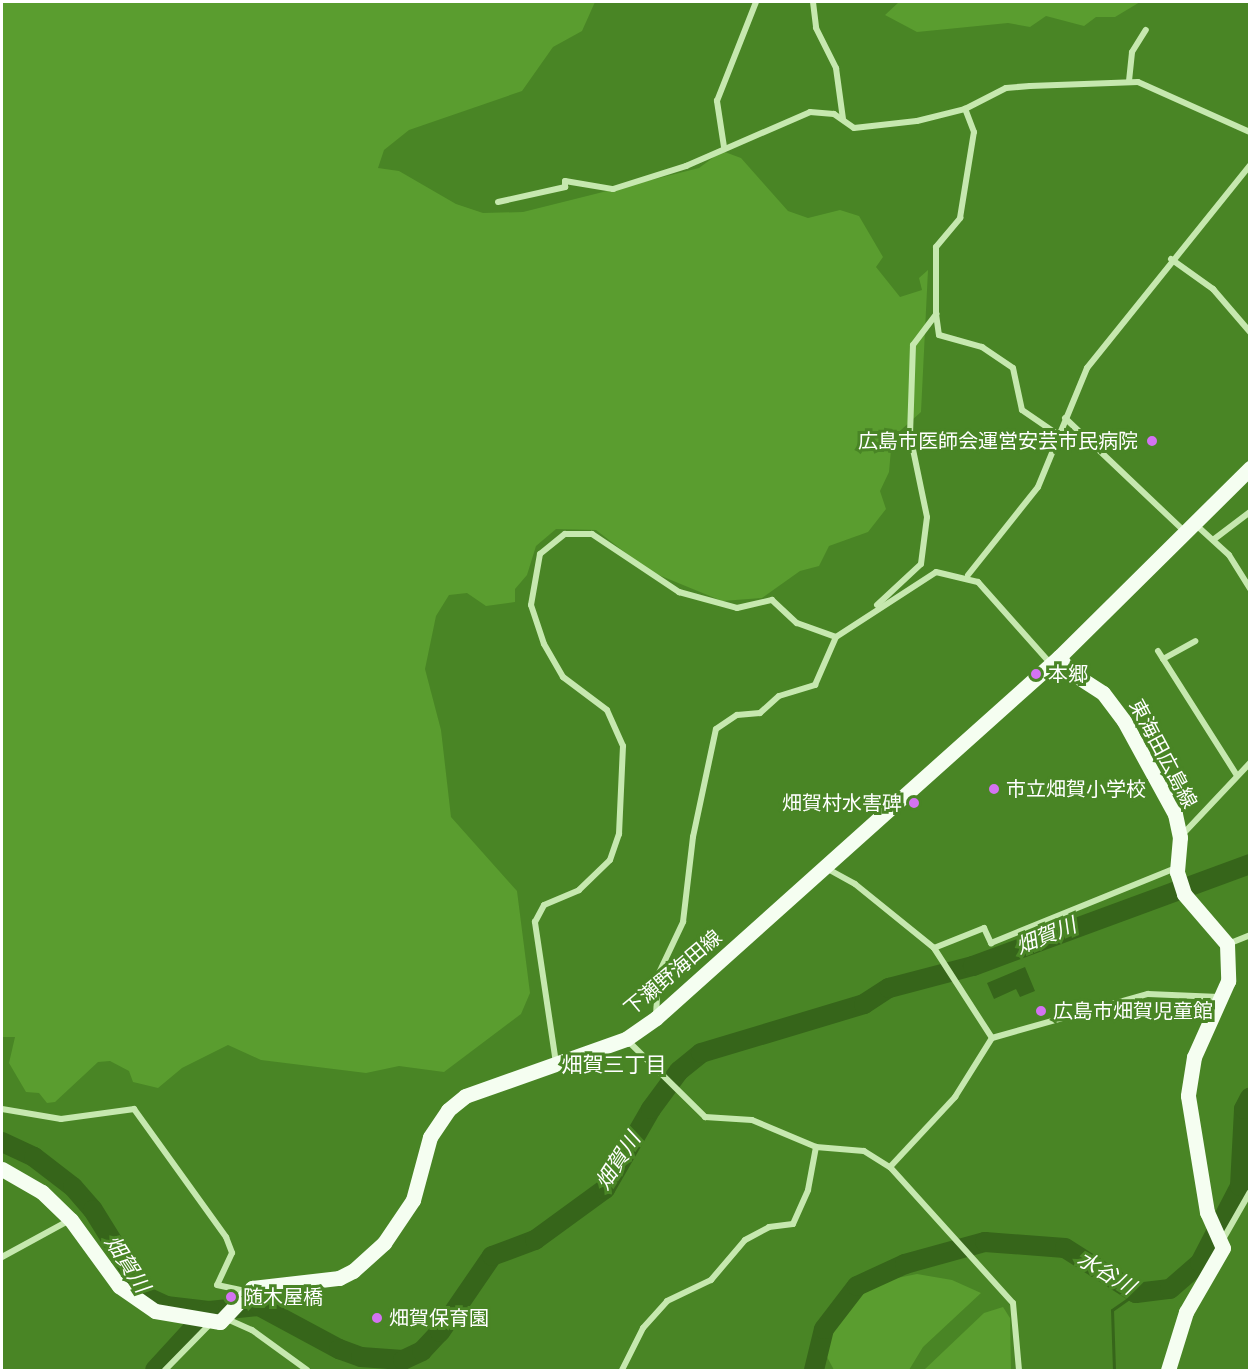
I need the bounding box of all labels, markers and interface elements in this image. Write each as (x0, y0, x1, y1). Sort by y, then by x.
place label: 広島市医師会運営安芸市民病院 (858, 429, 1138, 453)
marker: 広島市医師会運営安芸市民病院 (1143, 432, 1161, 450)
place label: 本郷 (1048, 662, 1088, 686)
marker: 本郷 (1029, 667, 1043, 681)
street label: 東海田広島線 (1124, 695, 1202, 813)
place label: 市立畑賀小学校 (1006, 777, 1146, 801)
marker: 市立畑賀小学校 (987, 782, 1001, 796)
place label: 畑賀村水害碑 (782, 791, 902, 815)
marker: 畑賀村水害碑 (907, 796, 921, 810)
water label: 畑賀川 (1012, 913, 1080, 959)
street label: 下瀬野海田線 (619, 925, 727, 1021)
place label: 広島市畑賀児童館 (1053, 999, 1213, 1023)
marker: 広島市畑賀児童館 (1034, 1004, 1048, 1018)
district label: 畑賀三丁目 (562, 1052, 666, 1078)
water label: 畑賀川 (590, 1128, 646, 1194)
water label: 畑賀川 (99, 1231, 155, 1297)
water label: 水谷川 (1073, 1246, 1139, 1300)
place label: 随木屋橋 (243, 1285, 323, 1309)
marker: 随木屋橋 (224, 1290, 238, 1304)
place label: 畑賀保育園 (389, 1306, 489, 1330)
marker: 畑賀保育園 (370, 1311, 384, 1325)

